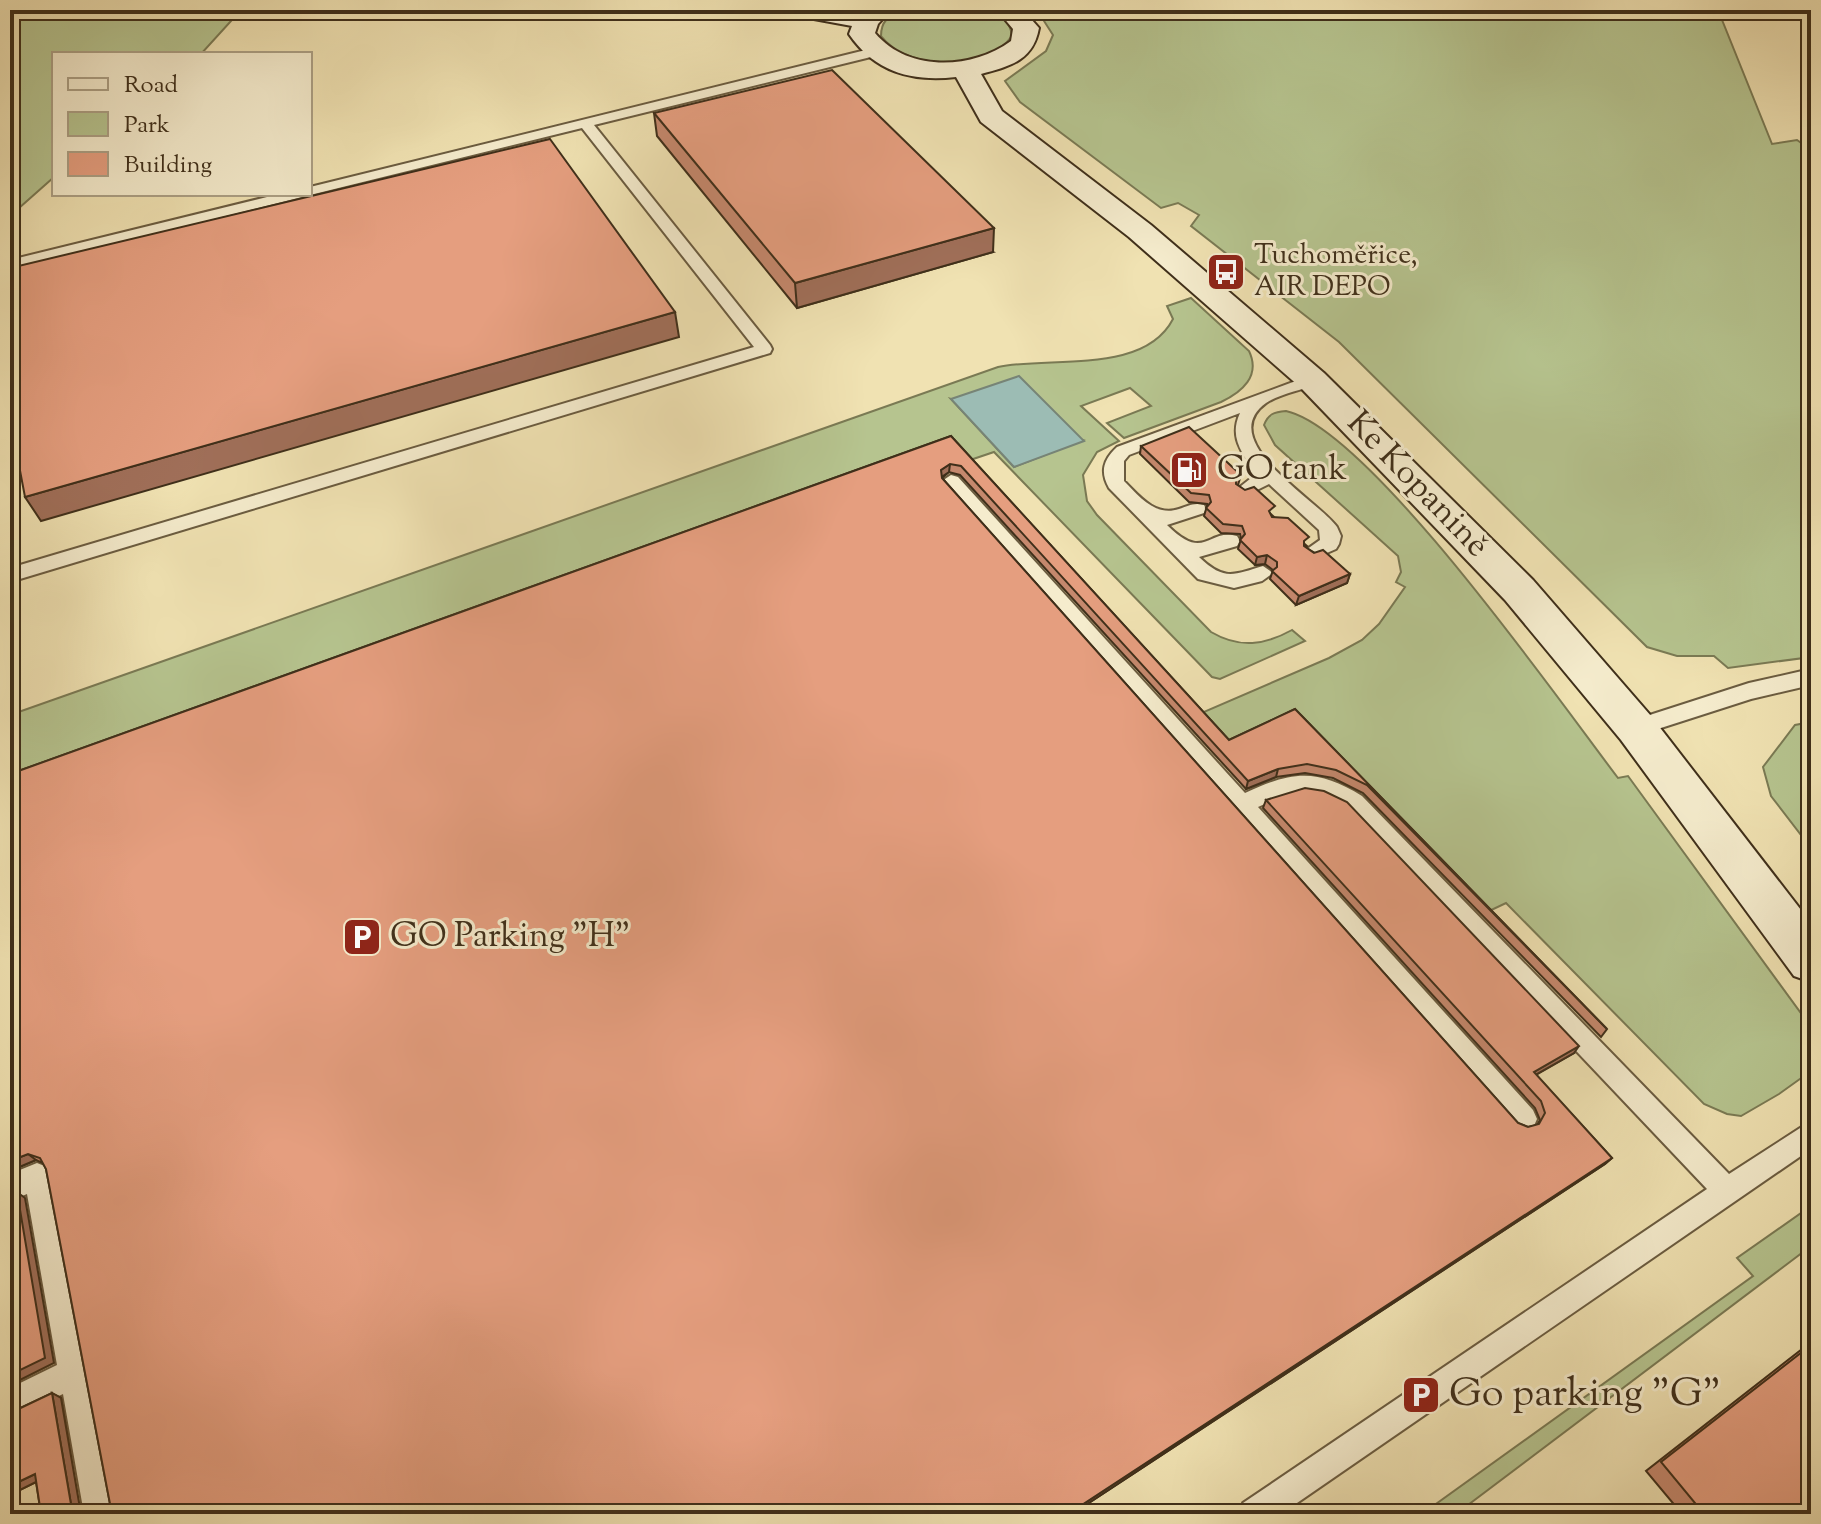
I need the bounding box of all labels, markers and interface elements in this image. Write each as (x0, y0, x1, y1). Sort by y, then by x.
legend (52, 52, 312, 196)
text: Road (124, 69, 178, 103)
text: Park (124, 109, 170, 143)
text: Building (124, 149, 213, 183)
place label: Tuchoměřice, AIR DEPO (1254, 236, 1418, 308)
bus stop icon: Tuchoměřice, AIR DEPO (1205, 251, 1247, 293)
street label: Ke Kopanině (1334, 401, 1500, 569)
place label: GO tank (1217, 446, 1347, 495)
fuel station icon: GO tank (1168, 449, 1210, 491)
place label: GO Parking "H" (390, 913, 630, 962)
parking icon: GO Parking "H" (341, 916, 383, 958)
place label: Go parking "G" (1449, 1367, 1721, 1424)
parking icon: Go parking "G" (1400, 1374, 1442, 1416)

